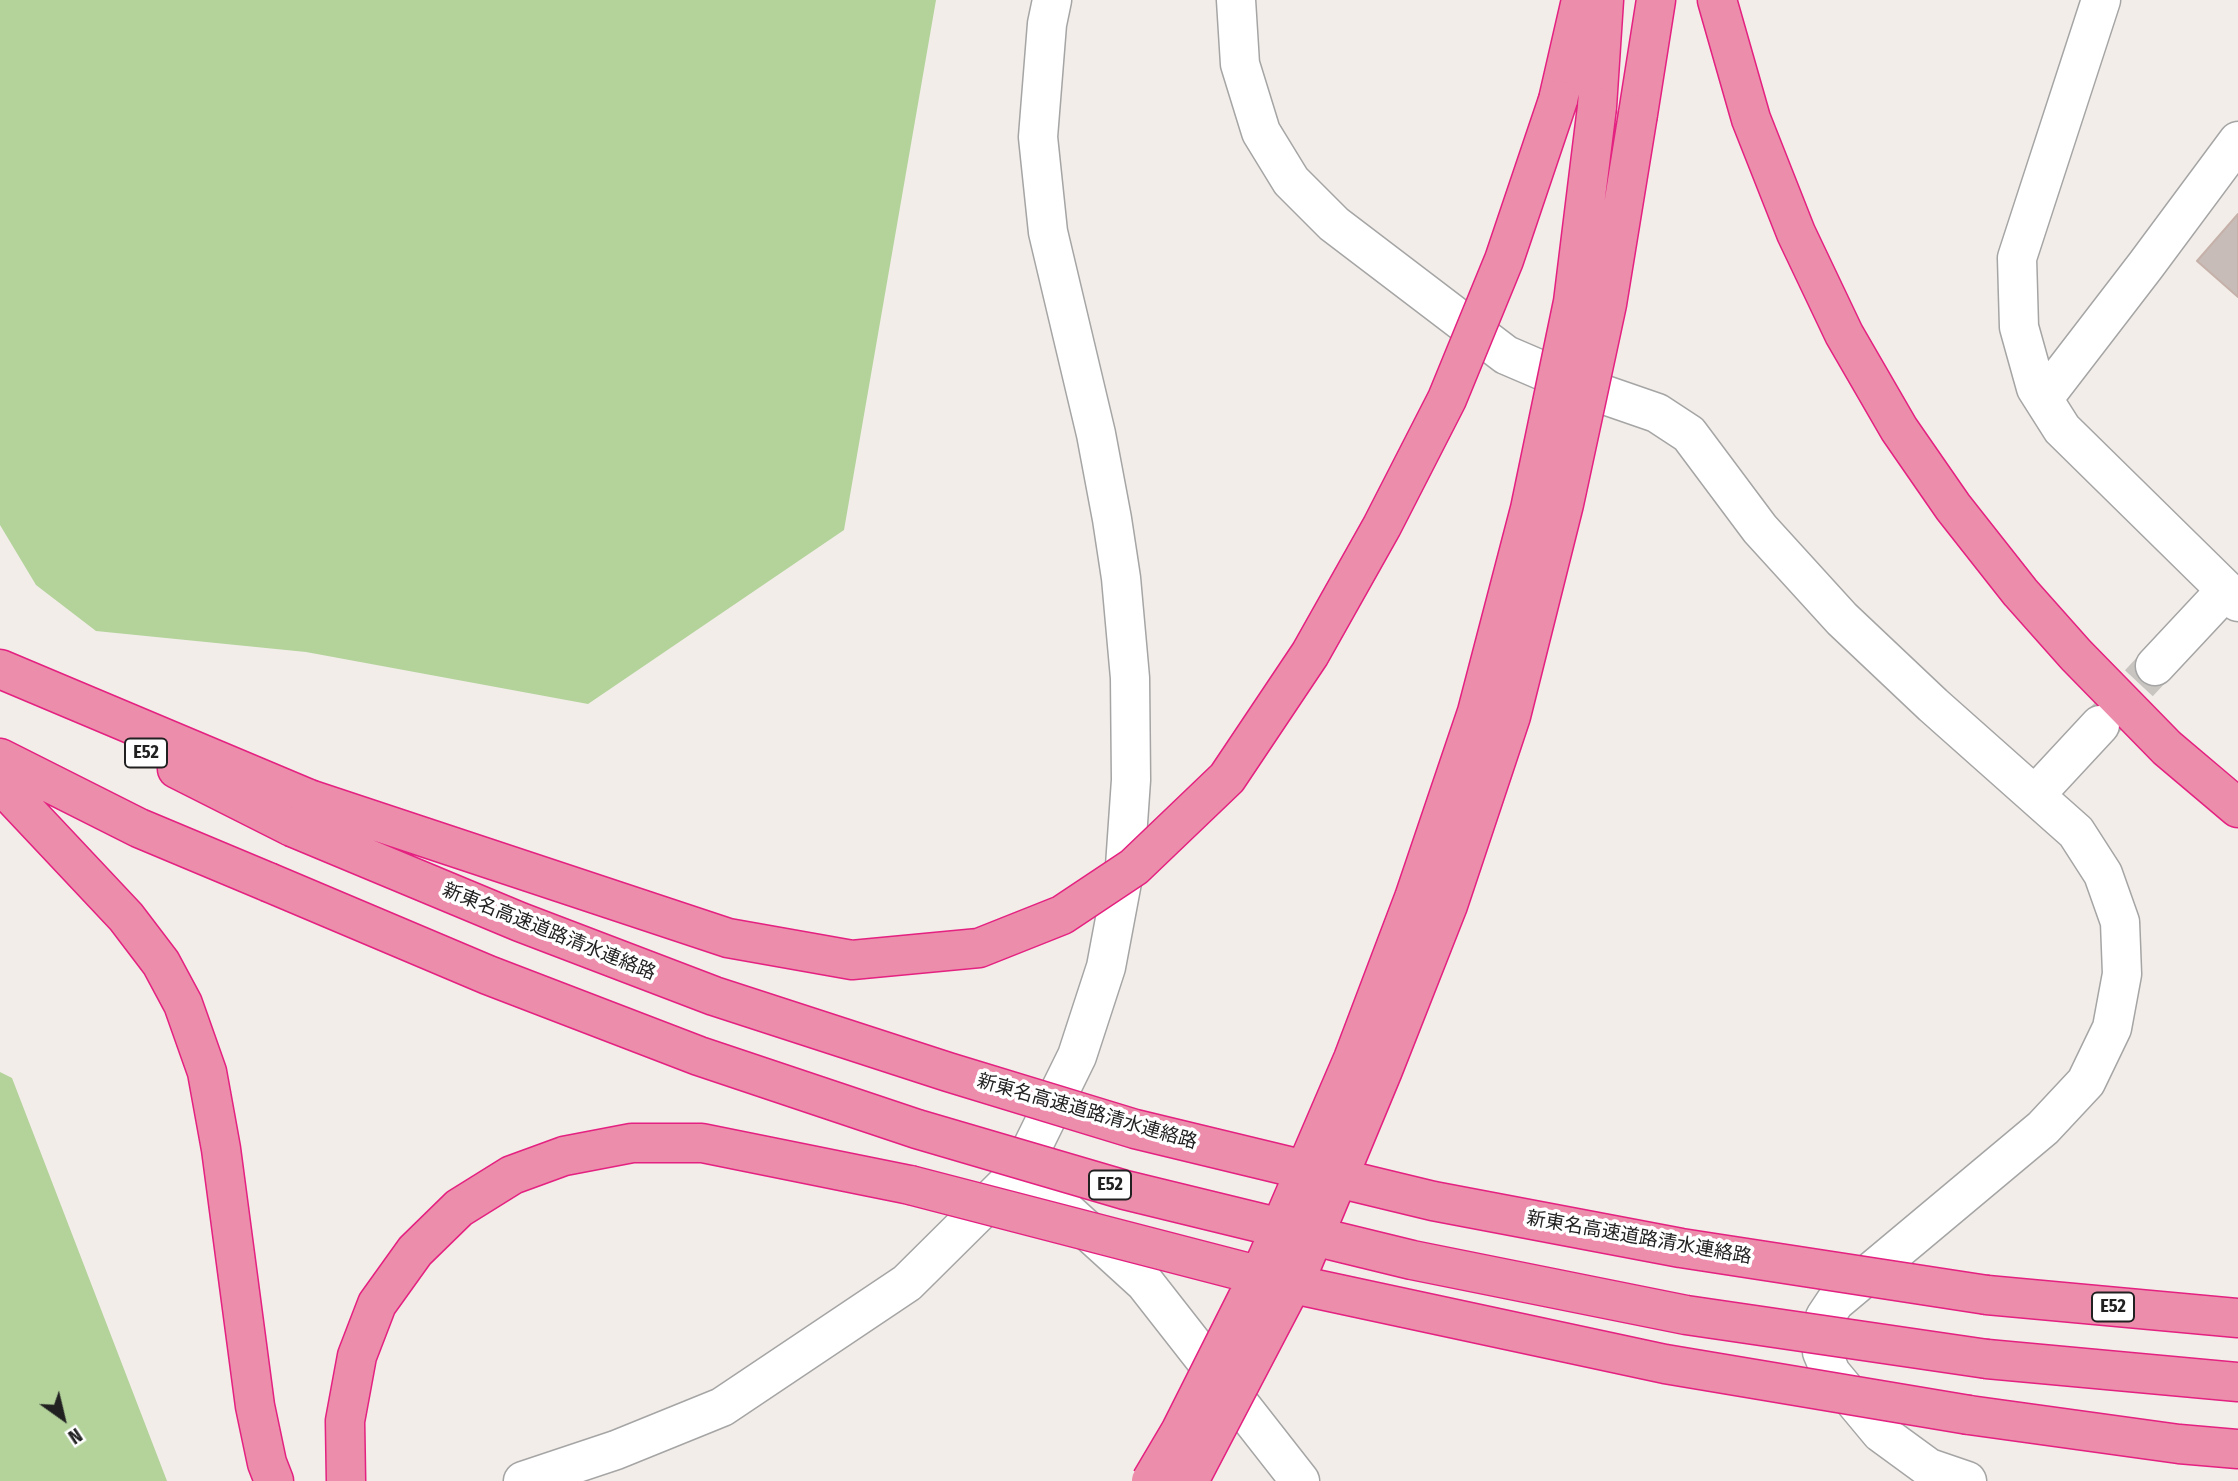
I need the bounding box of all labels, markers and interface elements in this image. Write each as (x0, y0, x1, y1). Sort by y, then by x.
road number: E52 (125, 738, 167, 768)
street label: 新東名高速道路清水連絡路 (439, 879, 659, 985)
street label: 新東名高速道路清水連絡路 (974, 1070, 1200, 1154)
road number: E52 (1089, 1170, 1131, 1200)
street label: 新東名高速道路清水連絡路 (1525, 1207, 1753, 1269)
road number: E52 (2092, 1292, 2134, 1322)
north arrow (28, 1383, 98, 1453)
text: N (64, 1423, 86, 1449)

